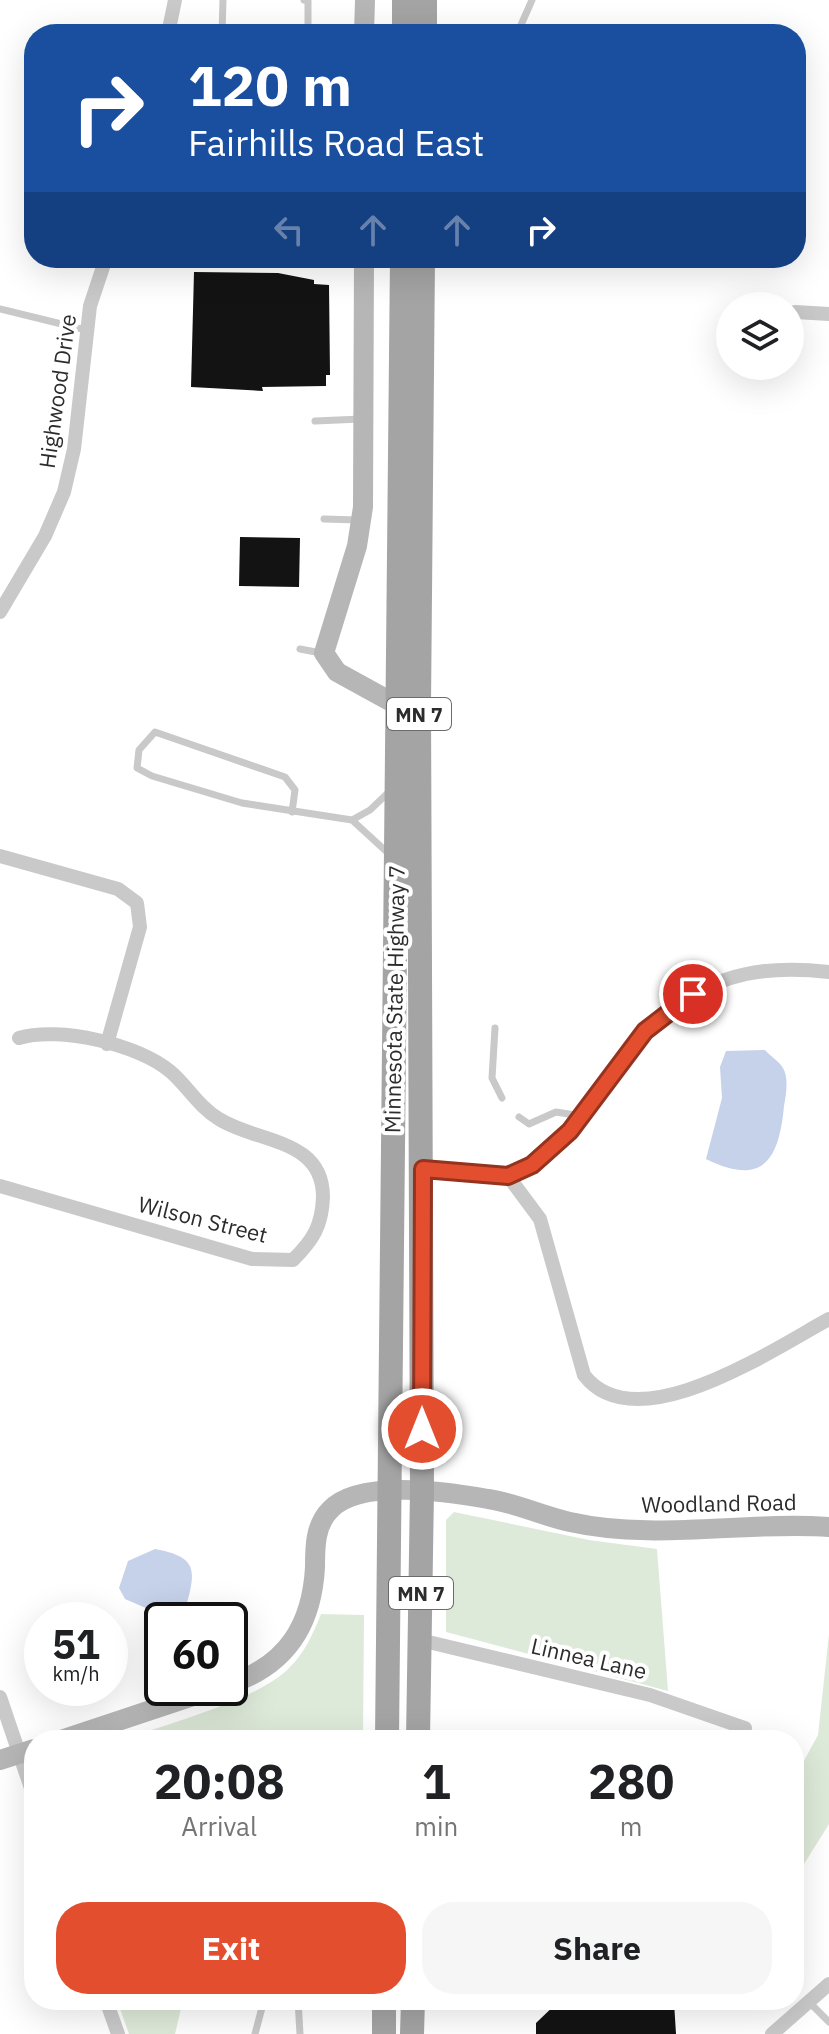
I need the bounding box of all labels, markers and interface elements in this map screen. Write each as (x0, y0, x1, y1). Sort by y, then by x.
text: 120 m (188, 49, 352, 121)
icon: right (56, 56, 160, 160)
text: Fairhills Road East (188, 119, 484, 166)
icon: left (267, 208, 311, 252)
icon: ahead (351, 208, 395, 252)
icon: ahead (435, 208, 479, 252)
icon: right (519, 208, 563, 252)
map controls (716, 292, 804, 380)
button: layers (716, 292, 804, 380)
street label: Highwood Drive (32, 312, 82, 470)
road number: MN 7 (387, 698, 451, 730)
street label: Minnesota State Highway 7 (377, 865, 411, 1133)
pin (659, 960, 727, 1028)
icon: arrive (671, 972, 715, 1016)
street label: Wilson Street (135, 1189, 271, 1249)
position arrow (380, 1387, 464, 1471)
street label: Woodland Road (641, 1487, 797, 1519)
road number: MN 7 (389, 1577, 453, 1609)
speed limit sign: 60 (144, 1602, 248, 1706)
text: 51 (52, 1618, 100, 1670)
street label: Linnea Lane (528, 1631, 650, 1685)
text: km/h (52, 1660, 100, 1687)
text: 20:08 (154, 1750, 285, 1812)
text: 1 (422, 1750, 451, 1812)
text: 280 (588, 1750, 674, 1812)
text: Arrival (181, 1809, 257, 1843)
text: min (414, 1809, 458, 1843)
text: m (620, 1809, 642, 1843)
button: Exit (56, 1902, 406, 1994)
button: Share (422, 1902, 772, 1994)

